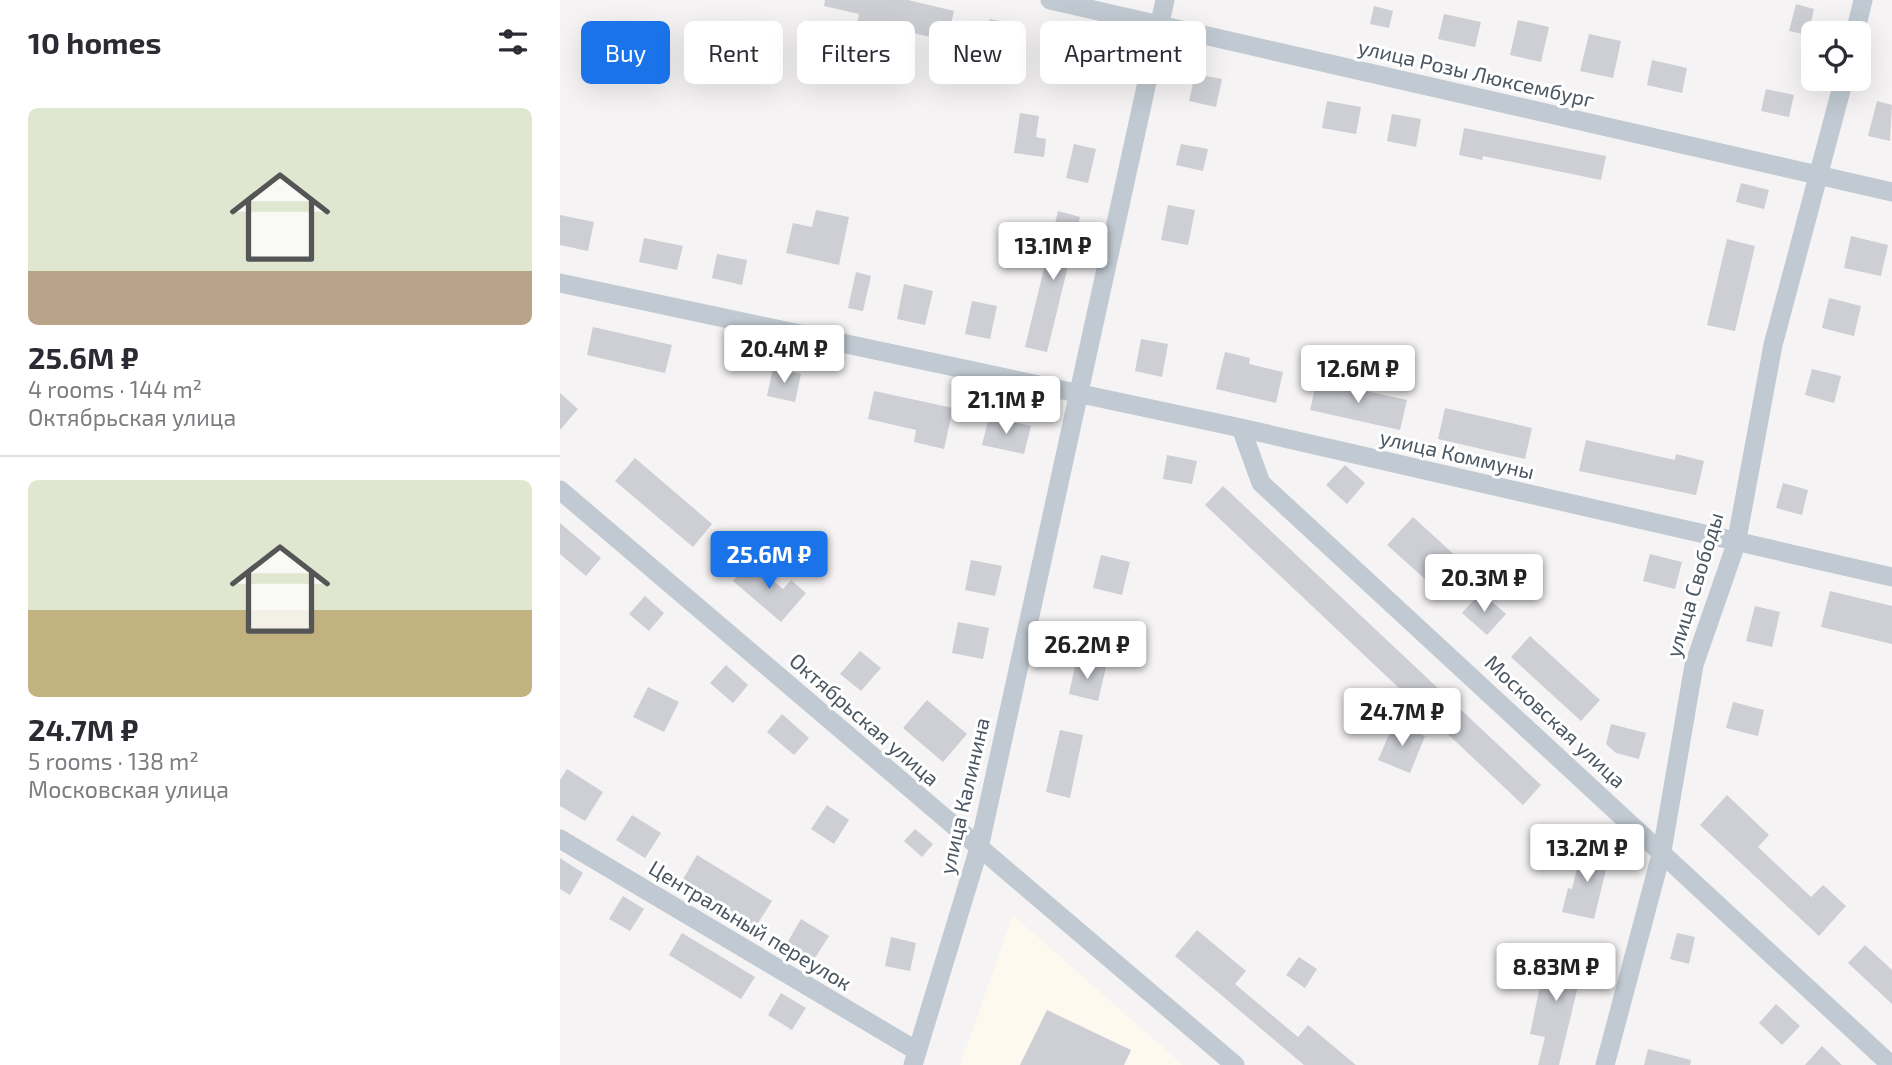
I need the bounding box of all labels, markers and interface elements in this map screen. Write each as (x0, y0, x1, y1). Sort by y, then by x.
chip: Buy (581, 21, 670, 84)
chip: Rent (684, 21, 783, 84)
chip: Filters (797, 21, 915, 84)
chip: New (929, 21, 1026, 84)
chip: Apartment (1040, 21, 1206, 84)
map controls (1801, 21, 1871, 91)
button: locate (1801, 21, 1871, 91)
icon: filters (494, 23, 532, 61)
text: 10 homes (28, 24, 161, 60)
street label: улица Розы Люксембург (1356, 33, 1597, 113)
icon: home (217, 154, 343, 280)
pin: 13.1M ₽ (988, 222, 1118, 282)
text: 13.1M ₽ (1014, 231, 1092, 259)
pin: 20.4M ₽ (719, 326, 849, 385)
text: 20.4M ₽ (740, 334, 828, 362)
text: 25.6M ₽ (28, 339, 139, 375)
pin: 12.6M ₽ (1293, 346, 1423, 405)
text: 12.6M ₽ (1317, 354, 1399, 382)
text: 4 rooms · 144 m² (28, 375, 202, 403)
pin: 21.1M ₽ (941, 376, 1071, 436)
text: 21.1M ₽ (967, 385, 1045, 413)
text: Октябрьская улица (28, 403, 236, 431)
street label: улица Коммуны (1377, 424, 1537, 484)
street label: улица Свободы (1660, 509, 1728, 660)
icon: home (217, 526, 343, 652)
pin: 25.6M ₽ (704, 532, 834, 591)
text: 25.6M ₽ (727, 540, 811, 568)
pin: 20.3M ₽ (1419, 554, 1549, 614)
text: 20.3M ₽ (1441, 563, 1527, 591)
pin: 26.2M ₽ (1022, 622, 1152, 681)
text: 26.2M ₽ (1044, 630, 1130, 658)
street label: Октябрьская улица (784, 647, 945, 791)
street label: Московская улица (1480, 649, 1632, 793)
pin: 24.7M ₽ (1337, 688, 1467, 748)
text: 24.7M ₽ (1360, 697, 1444, 725)
text: 24.7M ₽ (28, 711, 138, 747)
street label: улица Калинина (933, 715, 995, 877)
text: 5 rooms · 138 m² (28, 747, 199, 775)
text: Московская улица (28, 775, 229, 803)
pin: 13.2M ₽ (1522, 824, 1652, 884)
text: 13.2M ₽ (1546, 833, 1628, 861)
street label: Центральный переулок (645, 854, 856, 996)
pin: 8.83M ₽ (1491, 944, 1621, 1003)
text: 8.83M ₽ (1513, 952, 1599, 980)

